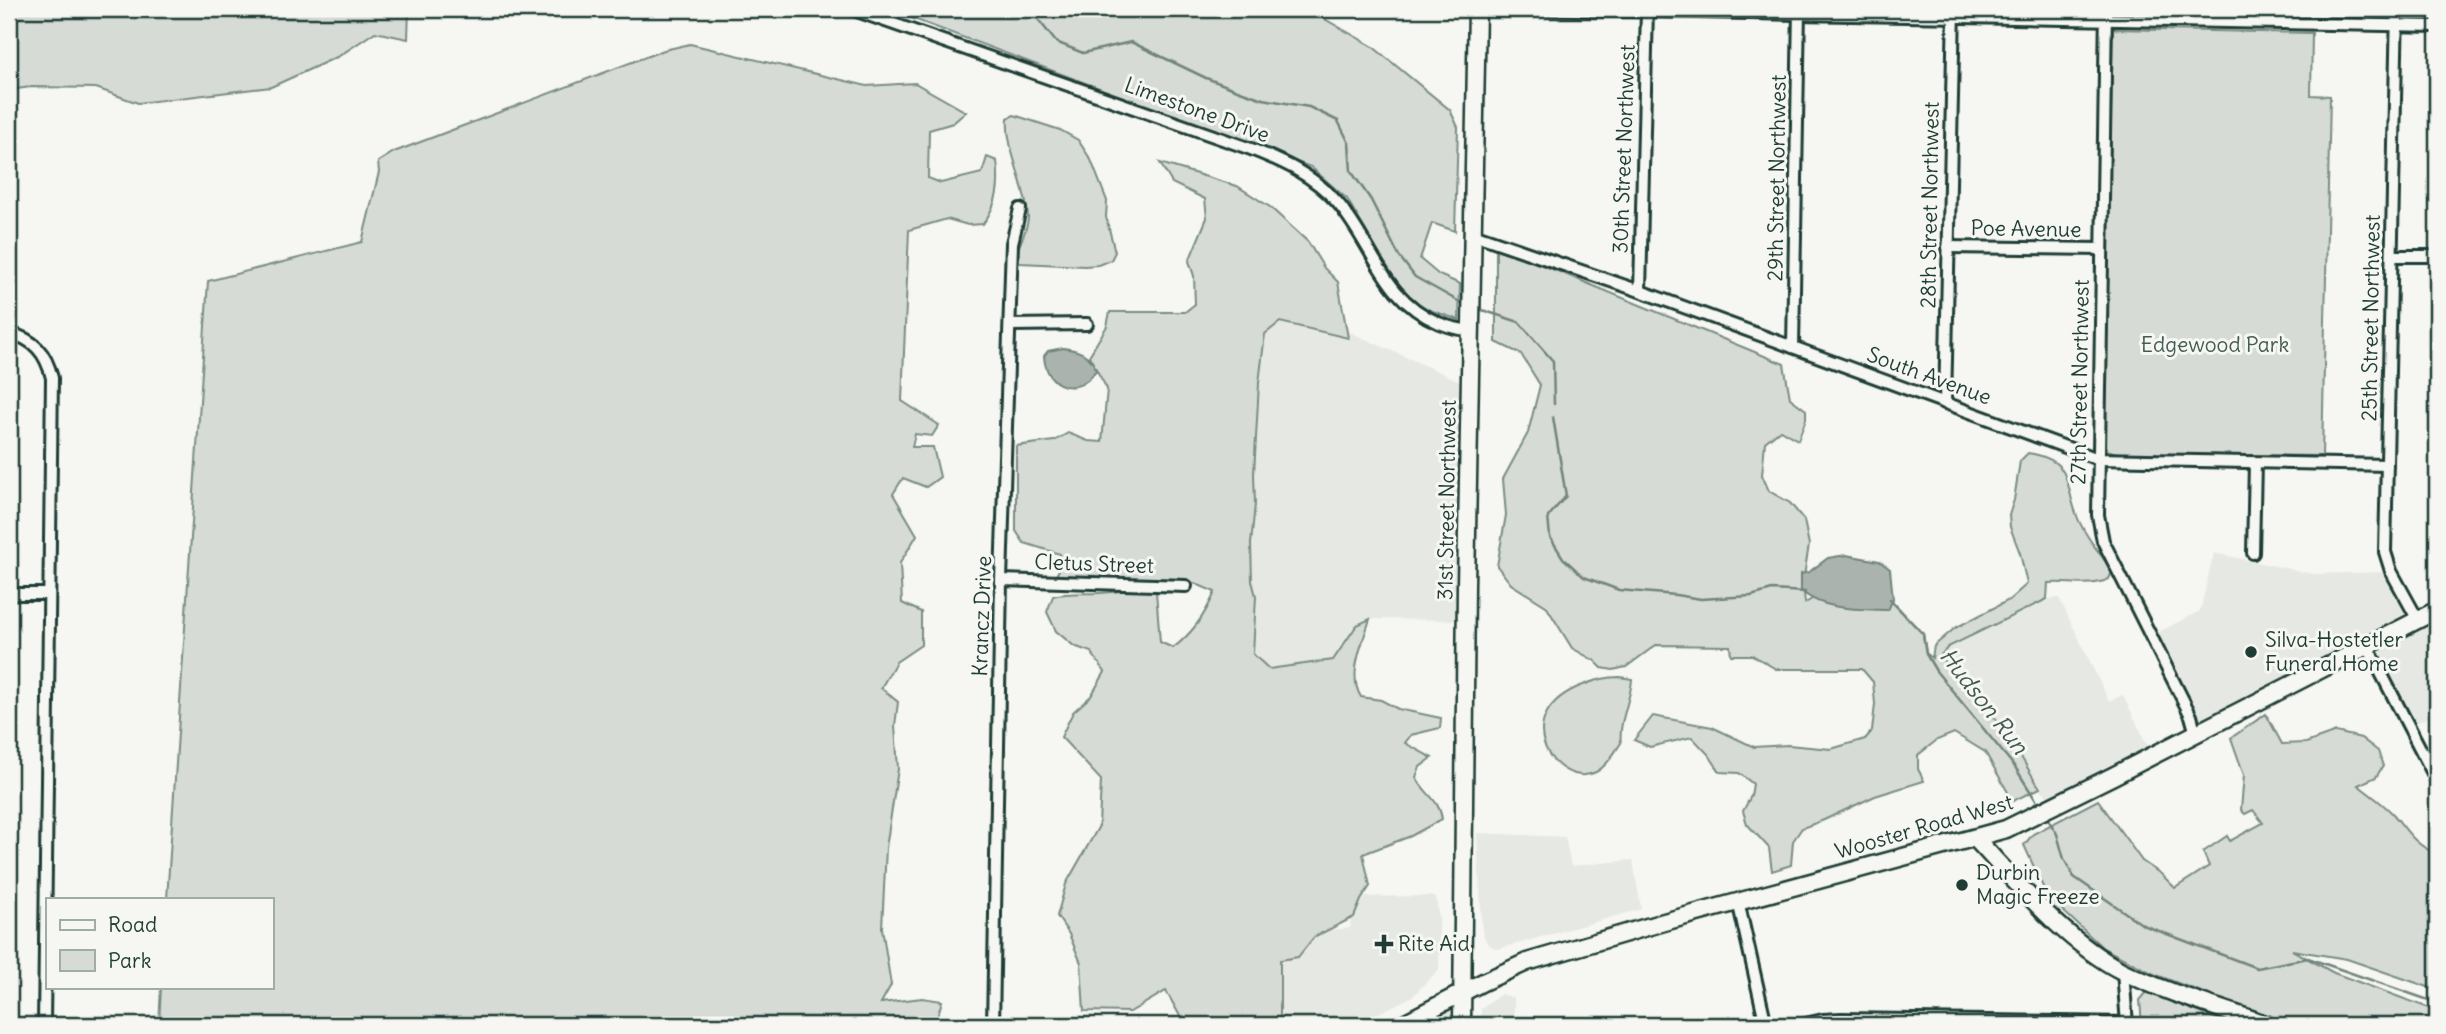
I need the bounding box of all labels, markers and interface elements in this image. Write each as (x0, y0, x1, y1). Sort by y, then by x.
street label: 30th Street Northwest (1606, 44, 1641, 254)
street label: Limestone Drive (1121, 71, 1273, 148)
street label: 29th Street Northwest (1761, 74, 1792, 282)
street label: 28th Street Northwest (1914, 101, 1945, 309)
street label: Poe Avenue (1970, 214, 2082, 243)
street label: 25th Street Northwest (2355, 214, 2386, 422)
street label: 27th Street Northwest (2064, 279, 2095, 485)
park label: Edgewood Park (2141, 331, 2289, 358)
street label: South Avenue (1863, 341, 1995, 411)
street label: 31st Street Northwest (1431, 399, 1462, 601)
street label: Cletus Street (1034, 548, 1154, 579)
street label: Krancz Drive (966, 555, 997, 677)
place label: Silva-Hostetler Funeral Home (2265, 626, 2404, 677)
water label: Hudson Run (1934, 642, 2035, 760)
marker: Silva-Hostetler Funeral Home (2243, 644, 2259, 660)
street label: Wooster Road West (1832, 788, 2016, 865)
place label: Durbin Magic Freeze (1976, 859, 2099, 910)
marker: Durbin Magic Freeze (1954, 877, 1970, 893)
legend (46, 898, 273, 988)
text: Road (108, 911, 157, 938)
place label: Rite Aid (1398, 930, 1470, 957)
marker: Rite Aid (1376, 936, 1392, 952)
text: Park (108, 947, 151, 974)

